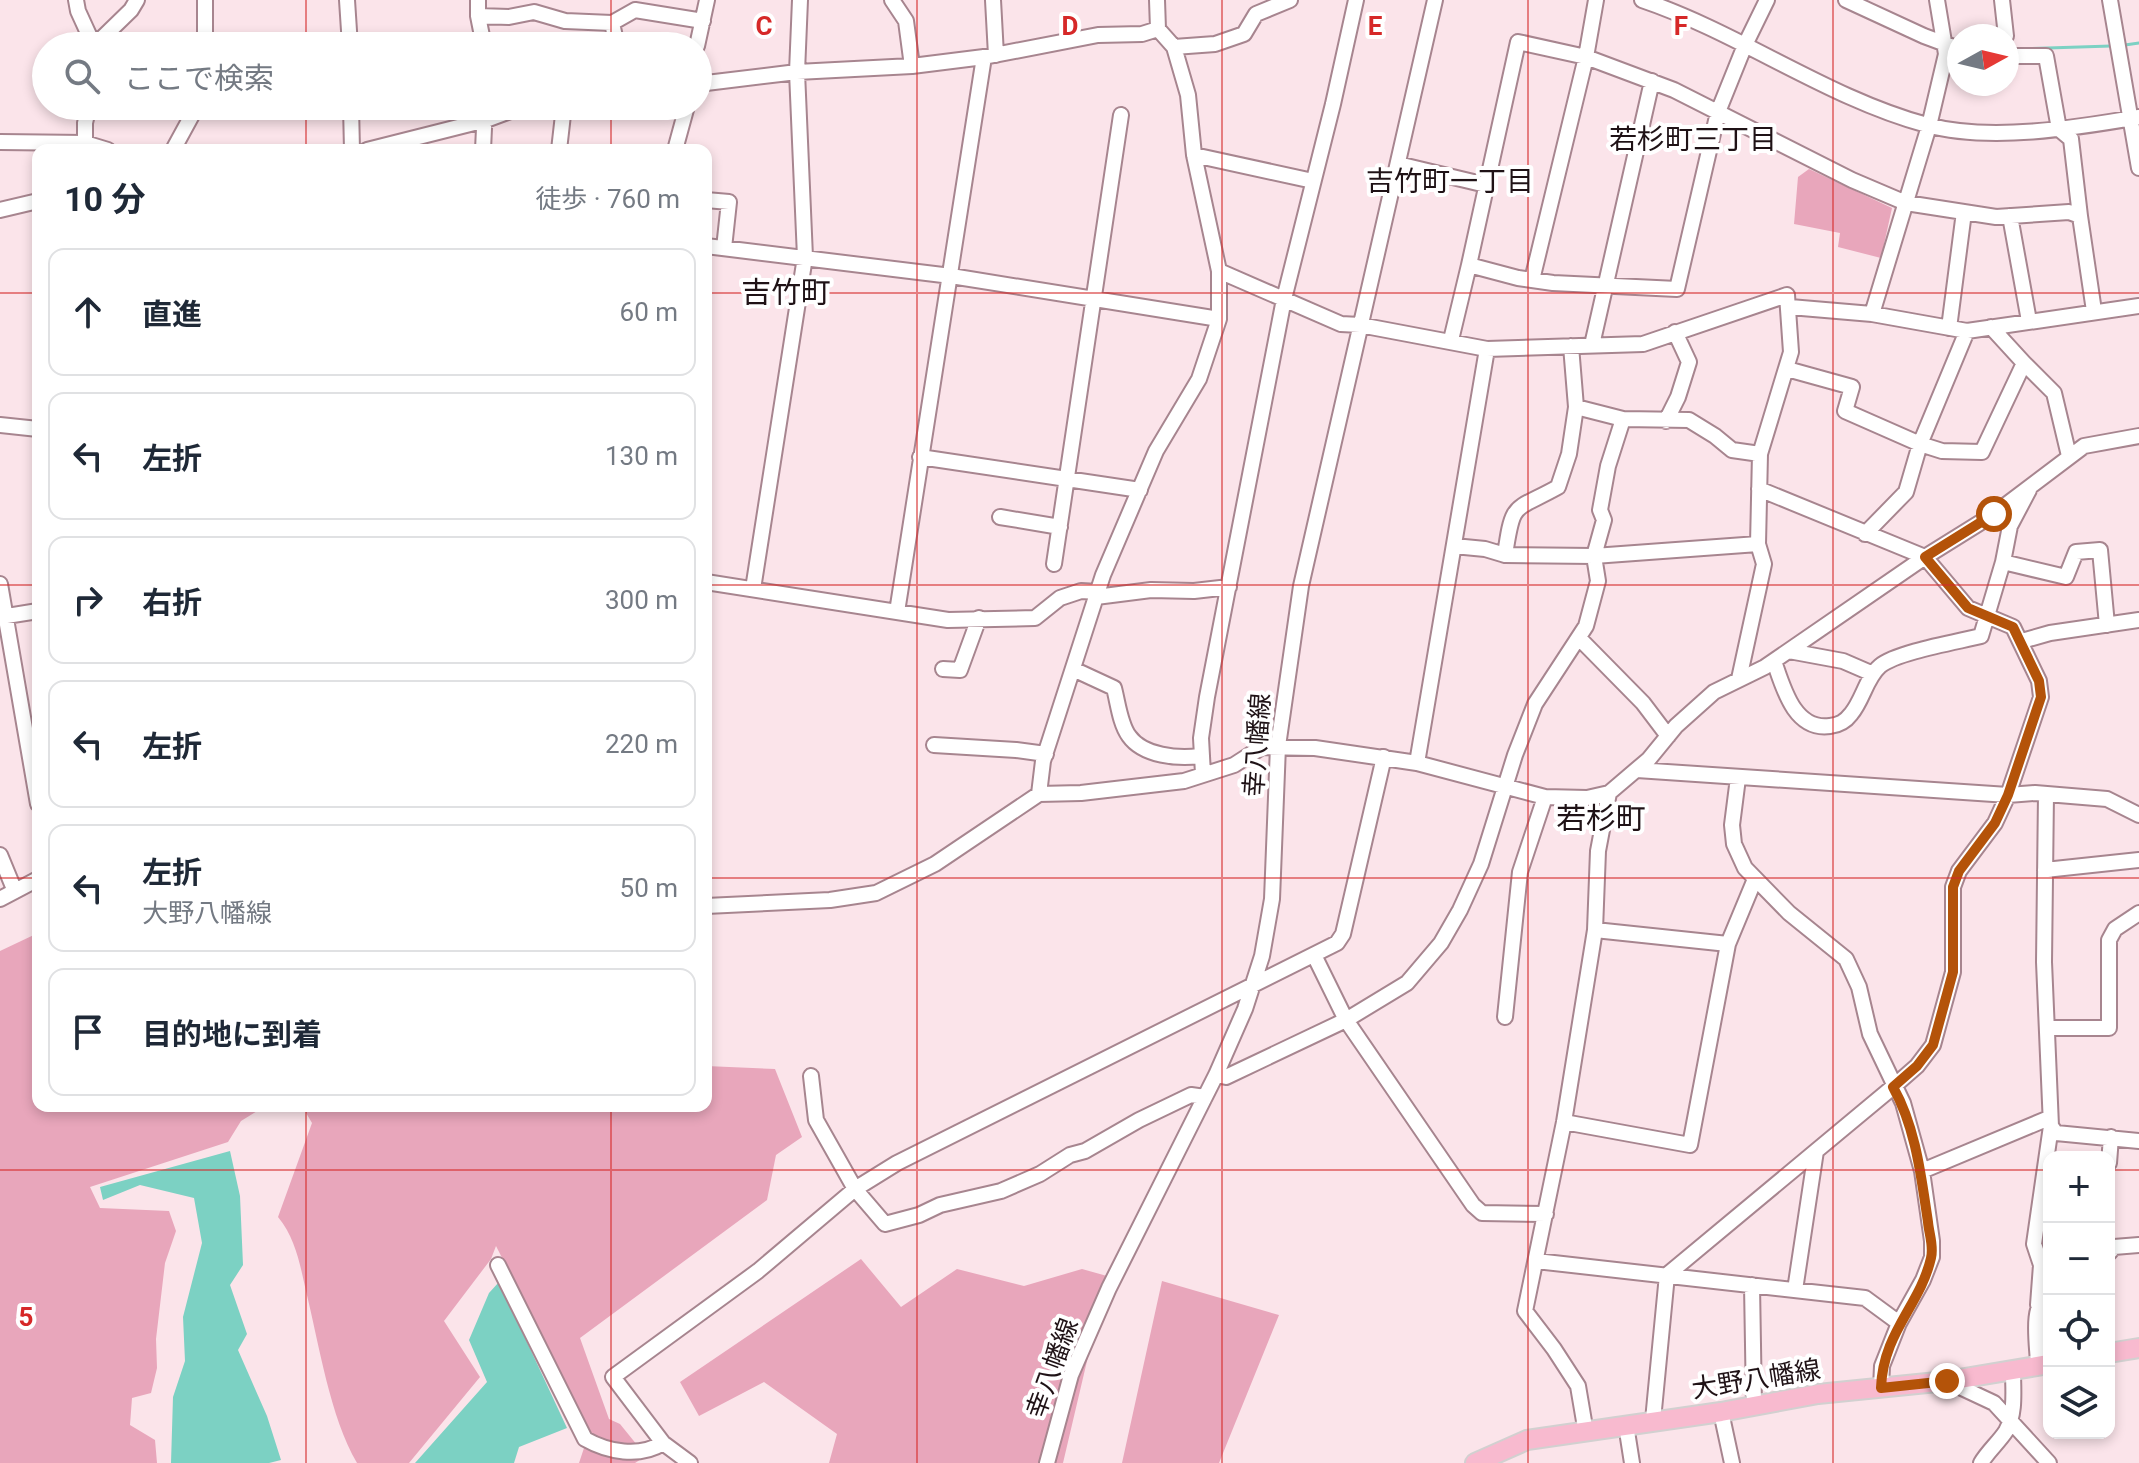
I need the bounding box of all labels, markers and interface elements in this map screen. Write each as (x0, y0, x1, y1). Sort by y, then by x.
text: C (755, 11, 773, 41)
text: D (1062, 11, 1078, 41)
text: E (1368, 11, 1383, 41)
text: F (1674, 11, 1688, 41)
north arrow (1947, 24, 2019, 96)
search box (32, 32, 712, 120)
icon: search (60, 54, 104, 98)
text: ここで検索 (124, 61, 274, 96)
district label: 若杉町三丁目 (1609, 123, 1777, 156)
district label: 吉竹町一丁目 (1366, 165, 1534, 198)
text: 10 分 (64, 179, 145, 219)
text: 徒歩 · 760 m (535, 184, 680, 214)
district label: 吉竹町 (741, 275, 831, 310)
icon: ahead (66, 290, 110, 334)
text: 直進 (142, 297, 202, 332)
text: 60 m (620, 297, 678, 327)
icon: left (66, 434, 110, 478)
text: 左折 (142, 441, 202, 476)
text: 130 m (605, 441, 678, 471)
route start (1976, 496, 2012, 532)
icon: right (66, 578, 110, 622)
text: 右折 (142, 585, 202, 620)
text: 300 m (605, 585, 678, 615)
street label: 幸八幡線 (1238, 692, 1276, 798)
icon: left (66, 722, 110, 766)
text: 左折 (142, 729, 202, 764)
text: 220 m (605, 729, 678, 759)
district label: 若杉町 (1556, 801, 1646, 836)
text: 左折 (142, 855, 202, 890)
icon: left (66, 866, 110, 910)
text: 50 m (620, 873, 678, 903)
text: 大野八幡線 (142, 898, 272, 928)
icon: arrive (66, 1010, 110, 1054)
text: 目的地に到着 (142, 1017, 322, 1052)
map controls (2043, 1151, 2115, 1439)
button: + (2043, 1151, 2115, 1223)
button: − (2043, 1223, 2115, 1295)
button: locate (2043, 1295, 2115, 1367)
text: 5 (19, 1302, 33, 1332)
street label: 幸八幡線 (1020, 1314, 1084, 1422)
street label: 大野八幡線 (1689, 1354, 1823, 1404)
route end (1929, 1363, 1965, 1399)
button: layers (2043, 1367, 2115, 1439)

